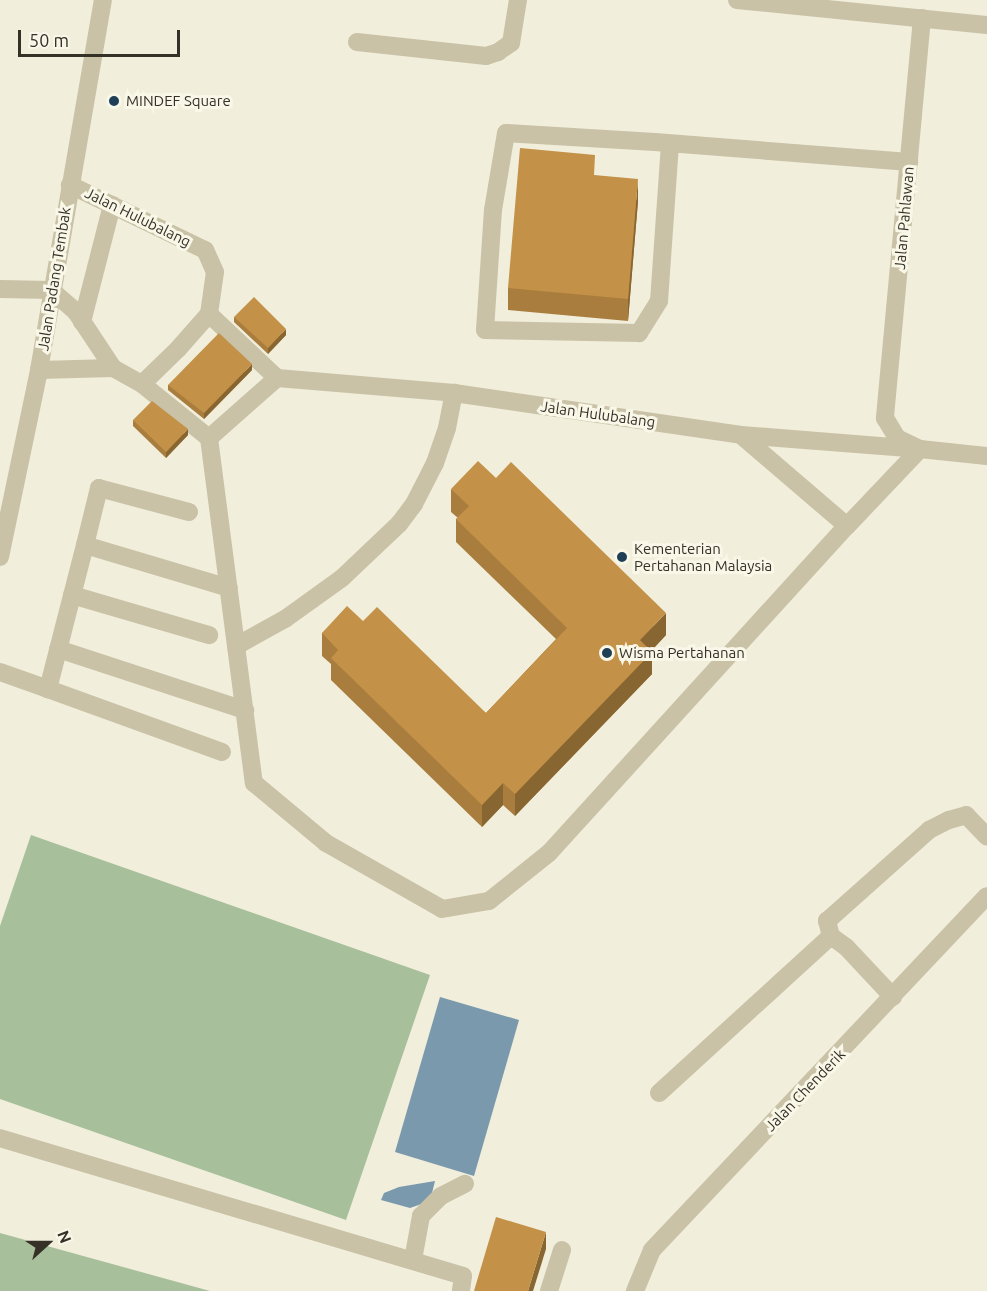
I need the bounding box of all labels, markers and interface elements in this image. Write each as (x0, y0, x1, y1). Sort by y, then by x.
scale bar (21, 18, 183, 56)
text: 50 m (29, 30, 69, 50)
place label: MINDEF Square (126, 92, 231, 110)
marker: MINDEF Square (107, 94, 121, 108)
street label: Jalan Pahlawan (891, 166, 917, 270)
street label: Jalan Hulubalang (82, 184, 194, 250)
street label: Jalan Padang Tembak (34, 206, 74, 352)
street label: Jalan Hulubalang (540, 397, 656, 431)
place label: Kementerian Pertahanan Malaysia (634, 539, 772, 574)
marker: Kementerian Pertahanan Malaysia (615, 550, 629, 564)
place label: Wisma Pertahanan (619, 644, 745, 662)
marker: Wisma Pertahanan (600, 646, 614, 660)
street label: Jalan Chenderik (761, 1045, 849, 1135)
north arrow (18, 1213, 78, 1273)
text: N (54, 1228, 75, 1245)

